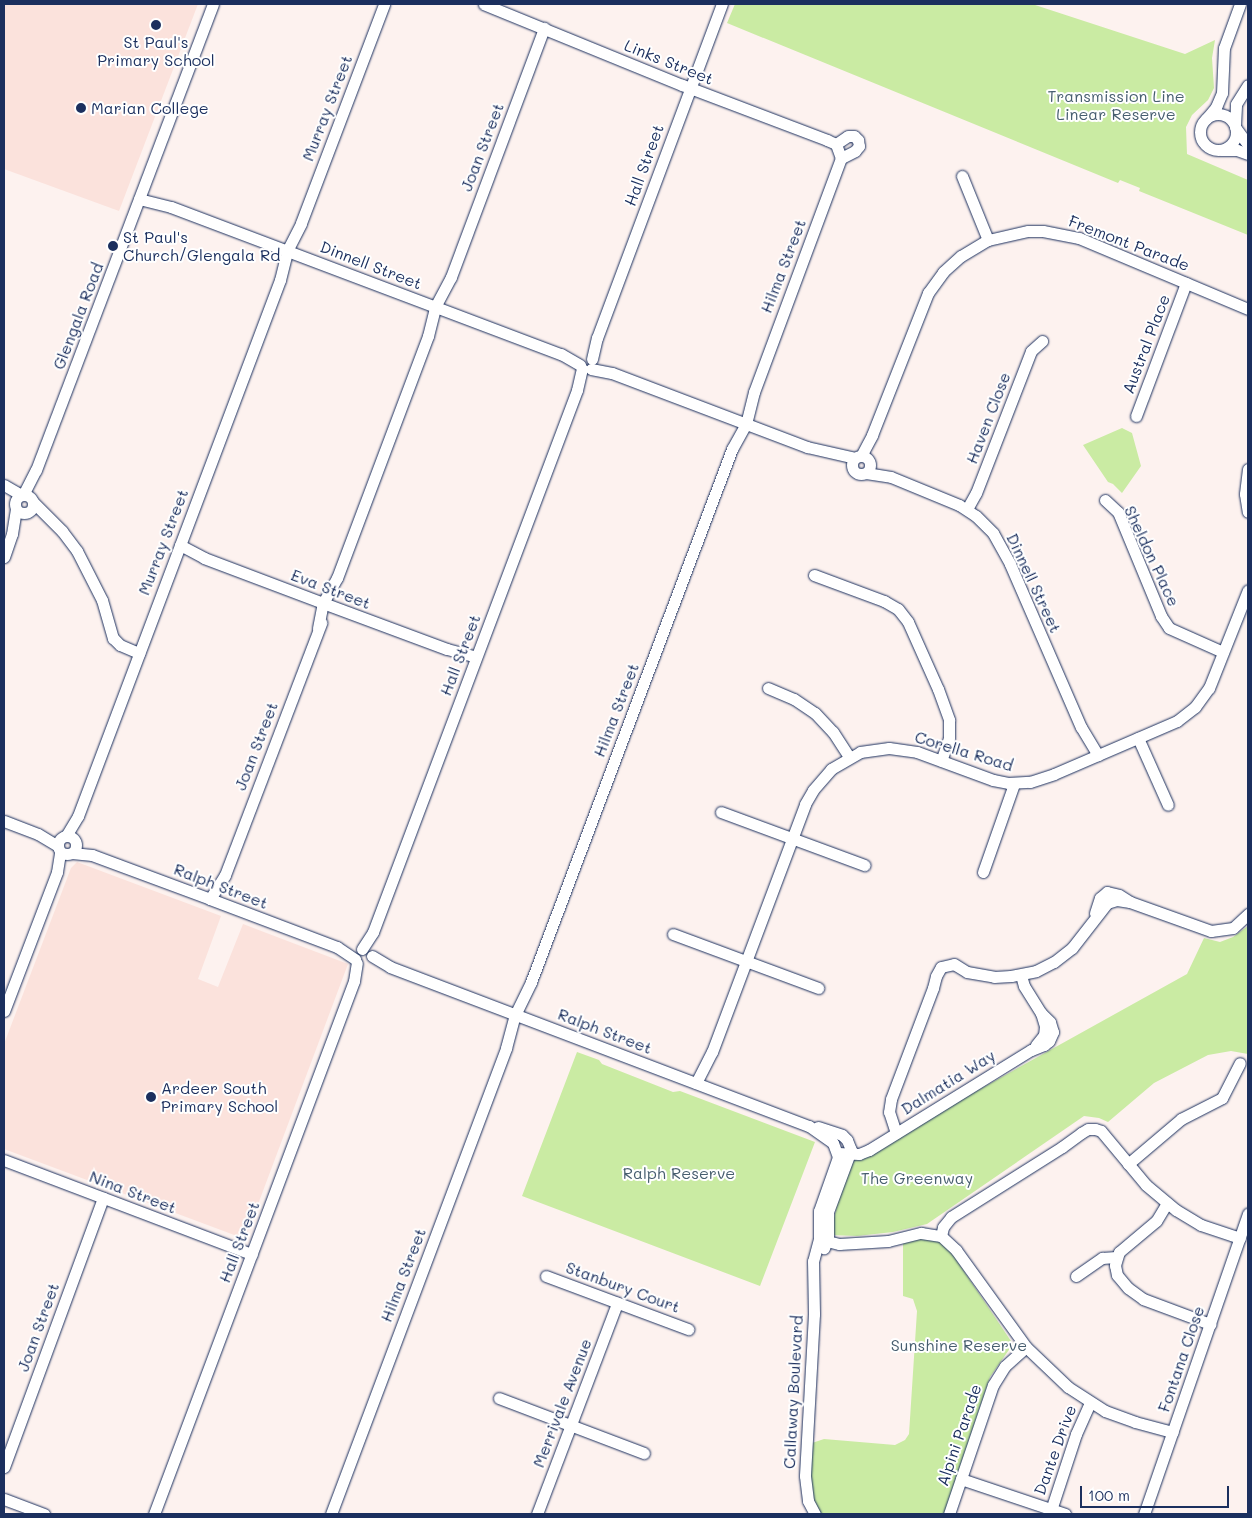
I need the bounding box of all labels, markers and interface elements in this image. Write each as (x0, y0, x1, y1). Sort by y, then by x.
marker: St Paul's Primary School (150, 19, 162, 31)
place label: St Paul's Primary School (97, 32, 215, 70)
street label: Links Street (622, 35, 716, 89)
street label: Murray Street (298, 52, 356, 164)
park label: Transmission Line Linear Reserve (1047, 86, 1185, 124)
place label: Marian College (91, 98, 209, 118)
street label: Joan Street (456, 100, 508, 194)
marker: Marian College (75, 102, 87, 114)
street label: Hall Street (620, 122, 668, 208)
street label: Fremont Parade (1066, 211, 1192, 275)
street label: Hilma Street (756, 216, 810, 316)
place label: St Paul's Church/Glengala Rd (123, 227, 280, 265)
street label: Dinnell Street (317, 237, 425, 293)
marker: St Paul's Church/Glengala Rd (107, 240, 119, 252)
street label: Glengala Road (49, 260, 107, 372)
street label: Austral Place (1118, 292, 1174, 396)
street label: Haven Close (962, 370, 1014, 466)
street label: Murray Street (134, 486, 192, 598)
street label: Sheldon Place (1120, 503, 1184, 609)
street label: Dinnell Street (1003, 530, 1065, 636)
street label: Eva Street (289, 565, 373, 613)
street label: Hall Street (436, 612, 484, 698)
street label: Hilma Street (589, 660, 643, 760)
street label: Joan Street (230, 699, 282, 793)
street label: Corella Road (913, 727, 1015, 775)
street label: Ralph Street (171, 859, 271, 913)
street label: Ralph Street (555, 1004, 655, 1058)
street label: Dalmatia Way (898, 1045, 998, 1119)
place label: Ardeer South Primary School (161, 1078, 278, 1116)
marker: Ardeer South Primary School (145, 1091, 157, 1103)
park label: Ralph Reserve (623, 1163, 735, 1183)
street label: Nina Street (87, 1167, 179, 1217)
park label: The Greenway (861, 1168, 973, 1188)
street label: Hall Street (215, 1199, 263, 1285)
street label: Hilma Street (376, 1225, 430, 1325)
street label: Stanbury Court (563, 1257, 683, 1317)
street label: Joan Street (13, 1280, 63, 1374)
street label: Fontana Close (1154, 1303, 1208, 1415)
street label: Callaway Boulevard (779, 1315, 807, 1469)
park label: Sunshine Reserve (891, 1335, 1027, 1355)
street label: Merrivale Avenue (529, 1336, 595, 1470)
street label: Alpini Parade (933, 1382, 985, 1488)
street label: Dante Drive (1030, 1402, 1080, 1498)
scale bar (1082, 1476, 1231, 1508)
text: 100 m (1088, 1485, 1130, 1505)

